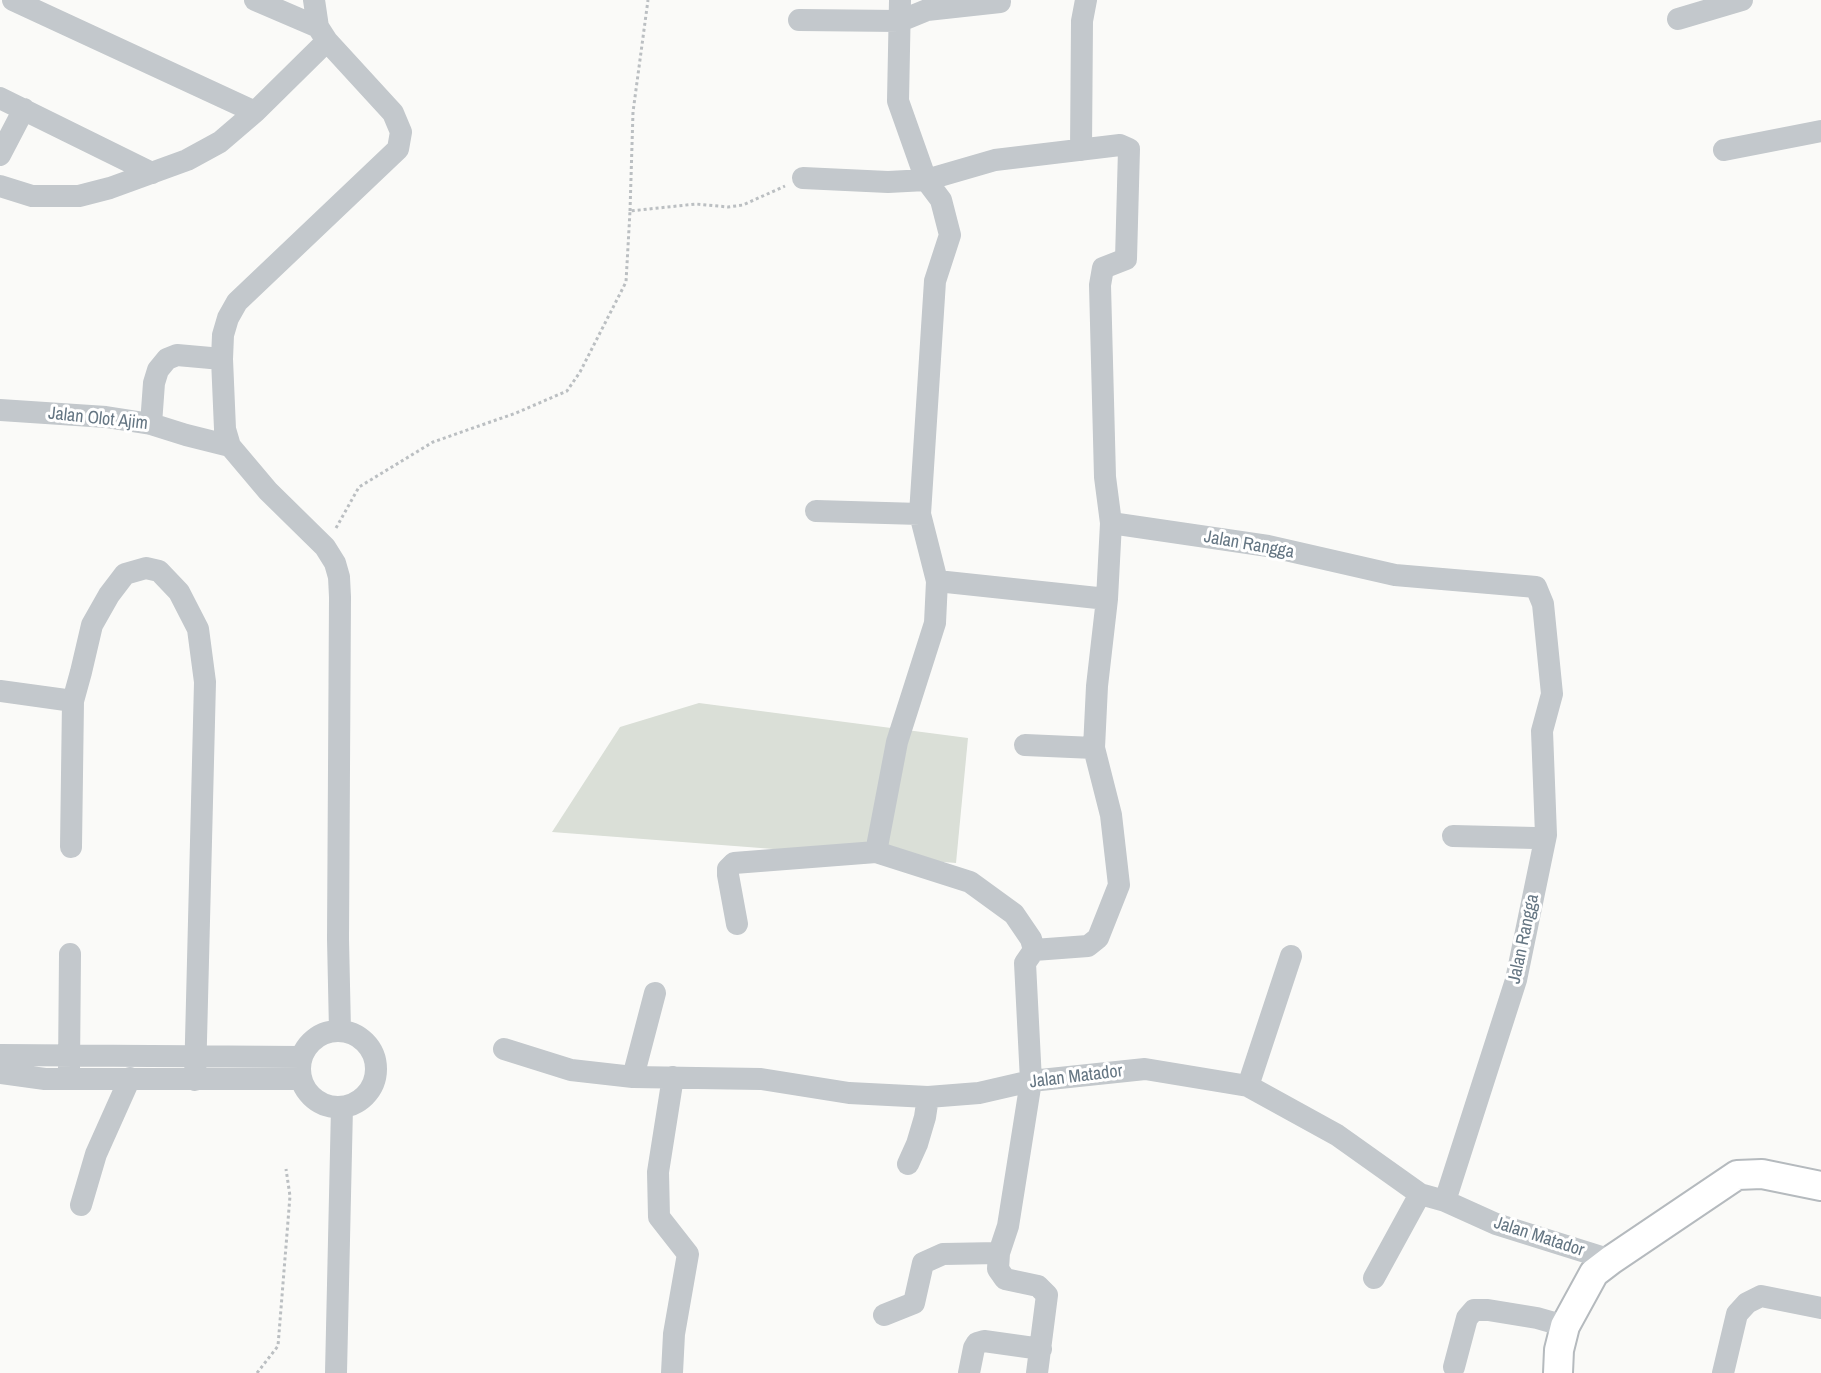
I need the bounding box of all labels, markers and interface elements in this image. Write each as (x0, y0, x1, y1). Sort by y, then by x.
street label: Jalan Olot Ajim (47, 403, 149, 435)
street label: Jalan Rangga (1202, 526, 1296, 564)
street label: Jalan Rangga (1504, 892, 1544, 986)
street label: Jalan Matador (1028, 1061, 1124, 1093)
street label: Jalan Matador (1491, 1212, 1587, 1262)

